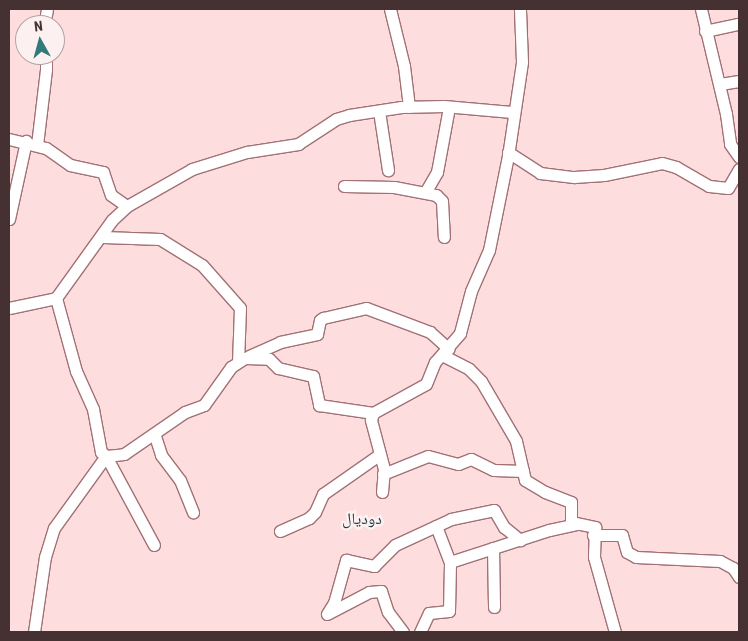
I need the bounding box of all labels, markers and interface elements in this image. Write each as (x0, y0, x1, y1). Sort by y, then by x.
north arrow (15, 15, 65, 65)
text: N (33, 18, 44, 35)
district label: دودیال (342, 509, 382, 529)

